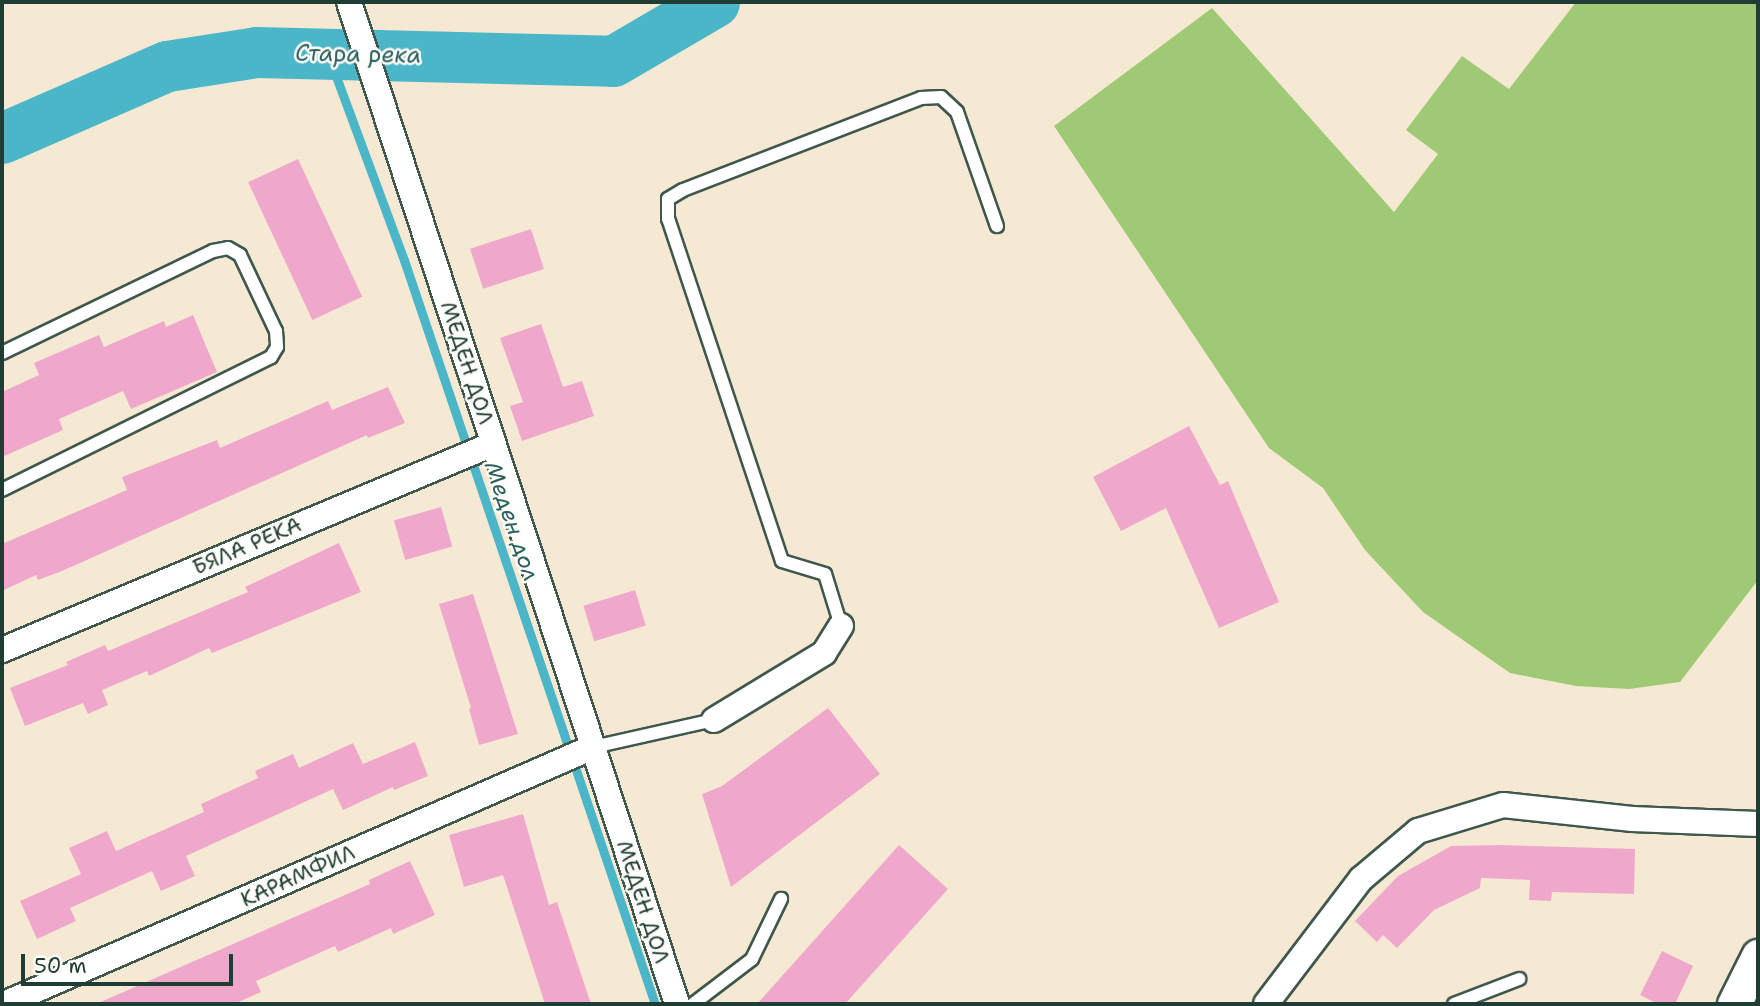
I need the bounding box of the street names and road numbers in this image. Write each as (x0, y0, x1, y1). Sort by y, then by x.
street label: МЕДЕН ДОЛ (435, 298, 499, 428)
street label: БЯЛА РЕКА (189, 512, 305, 580)
street label: МЕДЕН ДОЛ (611, 837, 675, 967)
street label: КАРАМФИЛ (237, 840, 359, 912)

